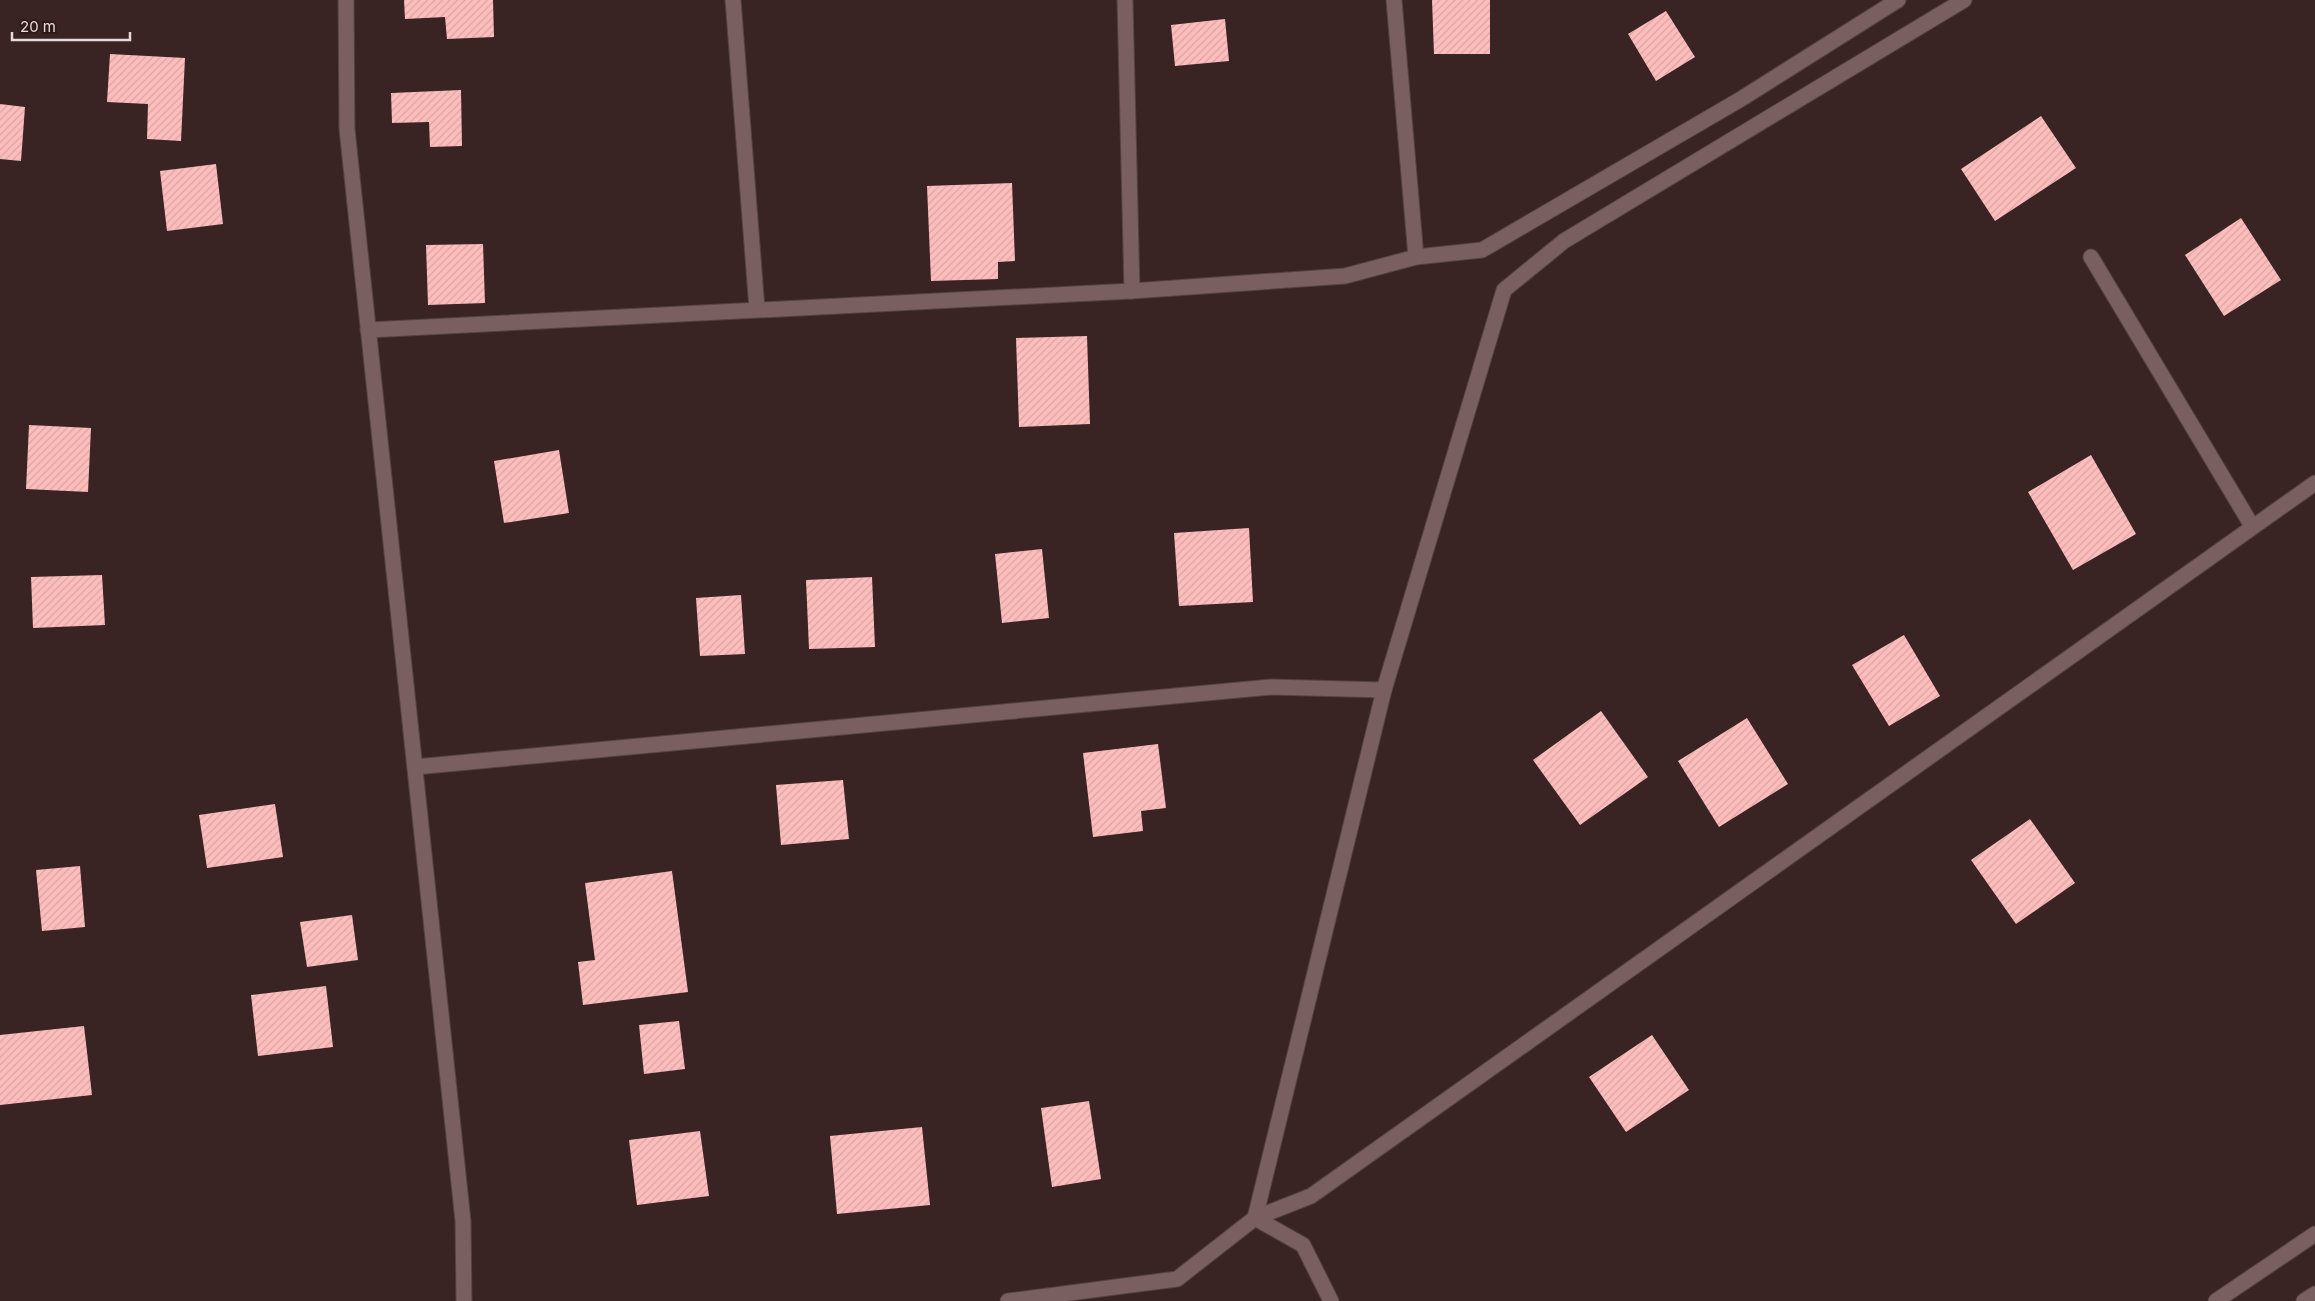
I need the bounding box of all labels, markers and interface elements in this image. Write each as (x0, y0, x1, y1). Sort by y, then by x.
scale bar (12, 10, 130, 42)
text: 20 m (20, 17, 56, 36)

